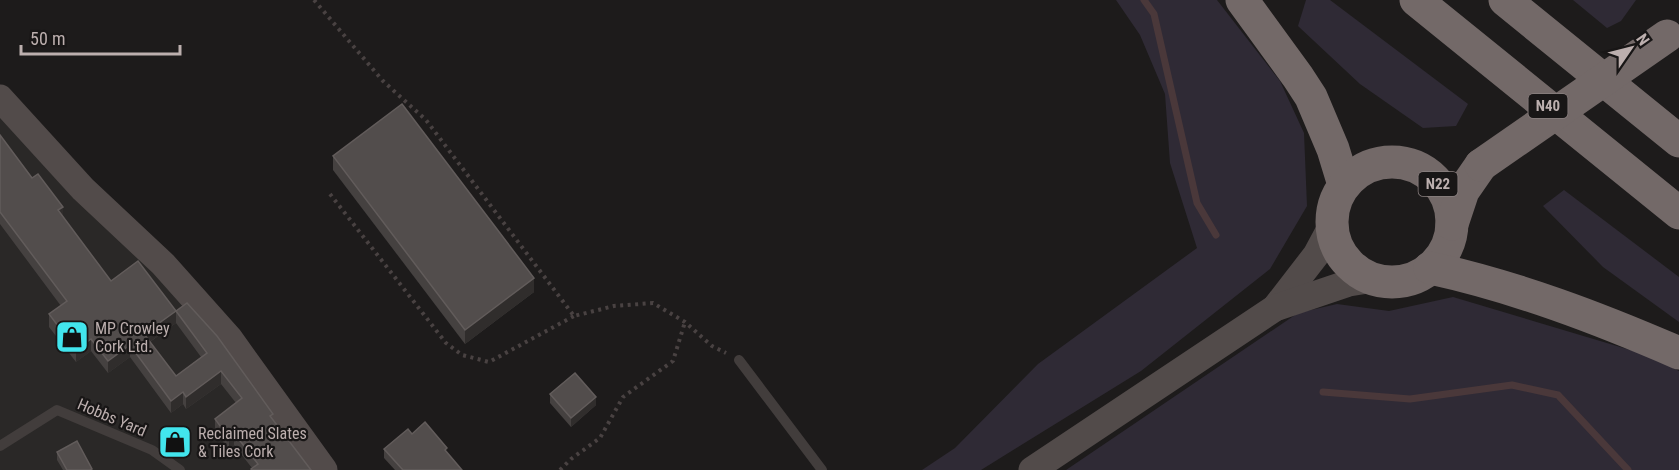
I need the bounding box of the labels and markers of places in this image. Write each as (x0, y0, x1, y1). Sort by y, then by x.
shop icon: MP Crowley Cork Ltd. (54, 319, 90, 355)
place label: MP Crowley Cork Ltd. (95, 319, 170, 356)
shop icon: Reclaimed Slates & Tiles Cork (157, 424, 193, 460)
place label: Reclaimed Slates & Tiles Cork (198, 424, 307, 461)

